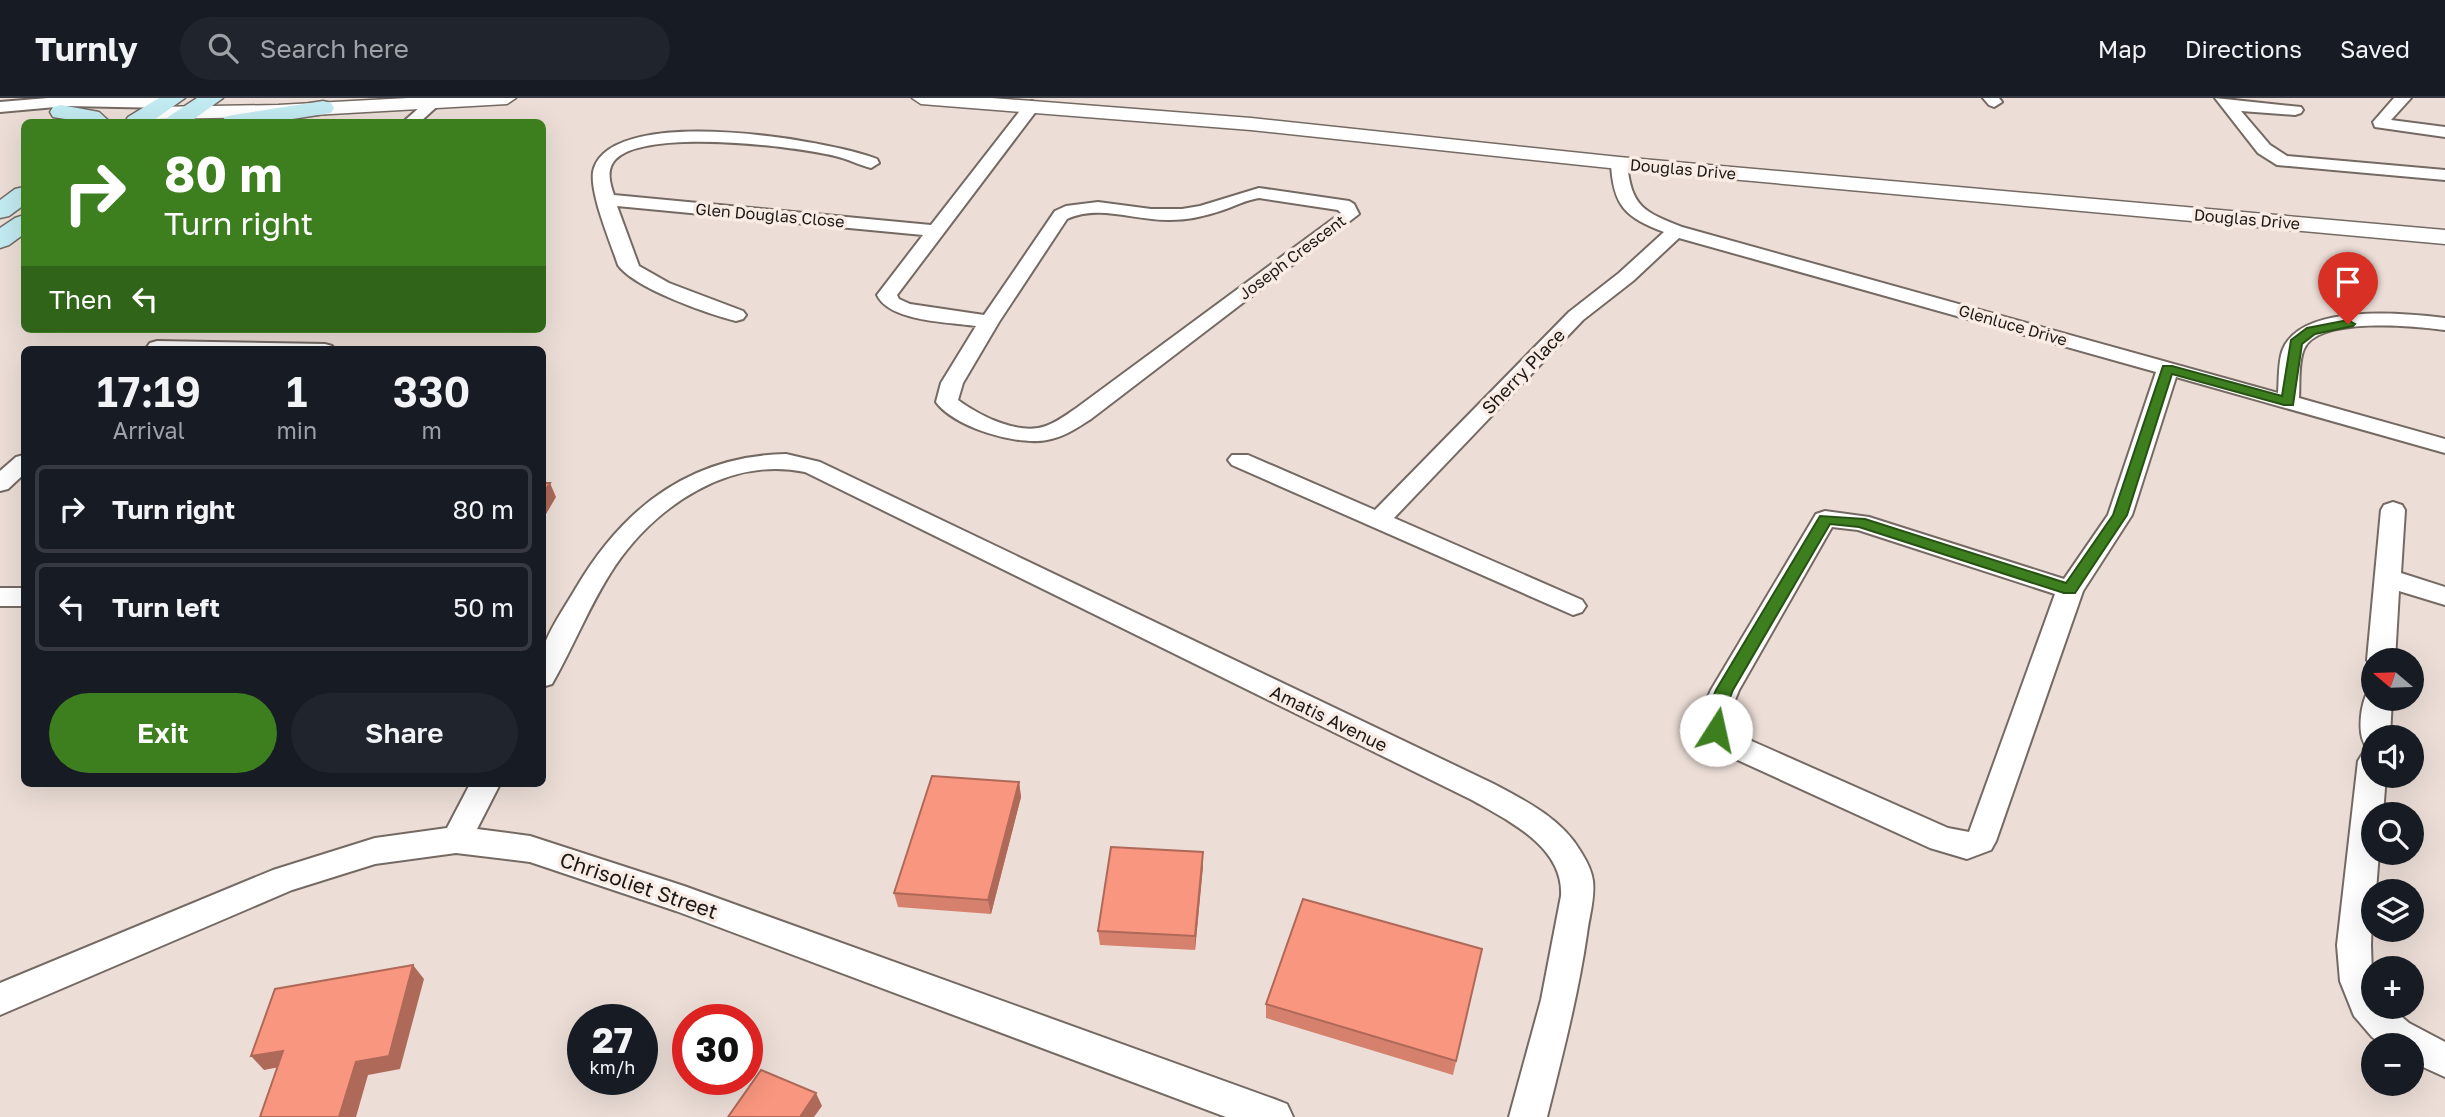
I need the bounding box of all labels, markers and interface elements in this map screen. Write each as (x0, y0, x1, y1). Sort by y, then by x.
search box (180, 17, 670, 80)
text: Turnly (35, 29, 138, 68)
icon: search (204, 29, 242, 67)
text: Search here (260, 33, 409, 64)
text: Map (2098, 34, 2147, 63)
text: Directions (2185, 34, 2302, 63)
text: Saved (2340, 34, 2410, 63)
text: 80 m (164, 144, 282, 203)
icon: right (49, 147, 140, 238)
street label: Douglas Drive (1629, 154, 1737, 184)
street label: Glen Douglas Close (695, 199, 845, 231)
text: Turn right (164, 204, 313, 242)
street label: Douglas Drive (2193, 204, 2301, 234)
street label: Joseph Crescent (1235, 210, 1349, 304)
pin (2318, 252, 2378, 324)
icon: arrive (2329, 263, 2367, 301)
icon: left (126, 280, 164, 318)
text: Then (49, 284, 112, 315)
street label: Glenluce Drive (1957, 300, 2069, 350)
street label: Sherry Place (1477, 324, 1569, 418)
text: 17:19 (97, 366, 201, 416)
text: 1 (286, 366, 307, 416)
text: 330 (393, 366, 470, 416)
text: Arrival (113, 416, 185, 444)
text: min (277, 416, 317, 444)
text: m (421, 416, 442, 444)
icon: right (53, 490, 91, 528)
text: Turn right (112, 494, 235, 525)
text: 80 m (453, 494, 514, 525)
icon: left (53, 588, 91, 626)
text: Turn left (112, 592, 220, 623)
text: 50 m (453, 592, 514, 623)
north arrow (2361, 648, 2424, 710)
map controls (2361, 648, 2424, 1096)
street label: Amatis Avenue (1267, 680, 1391, 756)
button: Exit (49, 693, 277, 773)
button: Share (291, 693, 518, 773)
position arrow (1679, 693, 1753, 767)
button: sound (2361, 725, 2424, 788)
button: search (2361, 802, 2424, 865)
street label: Chrisoliet Street (557, 846, 721, 924)
button: layers (2361, 879, 2424, 942)
button: + (2361, 956, 2424, 1019)
speed limit sign: 30 (672, 1004, 763, 1095)
text: 27 (592, 1019, 633, 1061)
button: − (2361, 1033, 2424, 1096)
text: km/h (590, 1056, 635, 1078)

